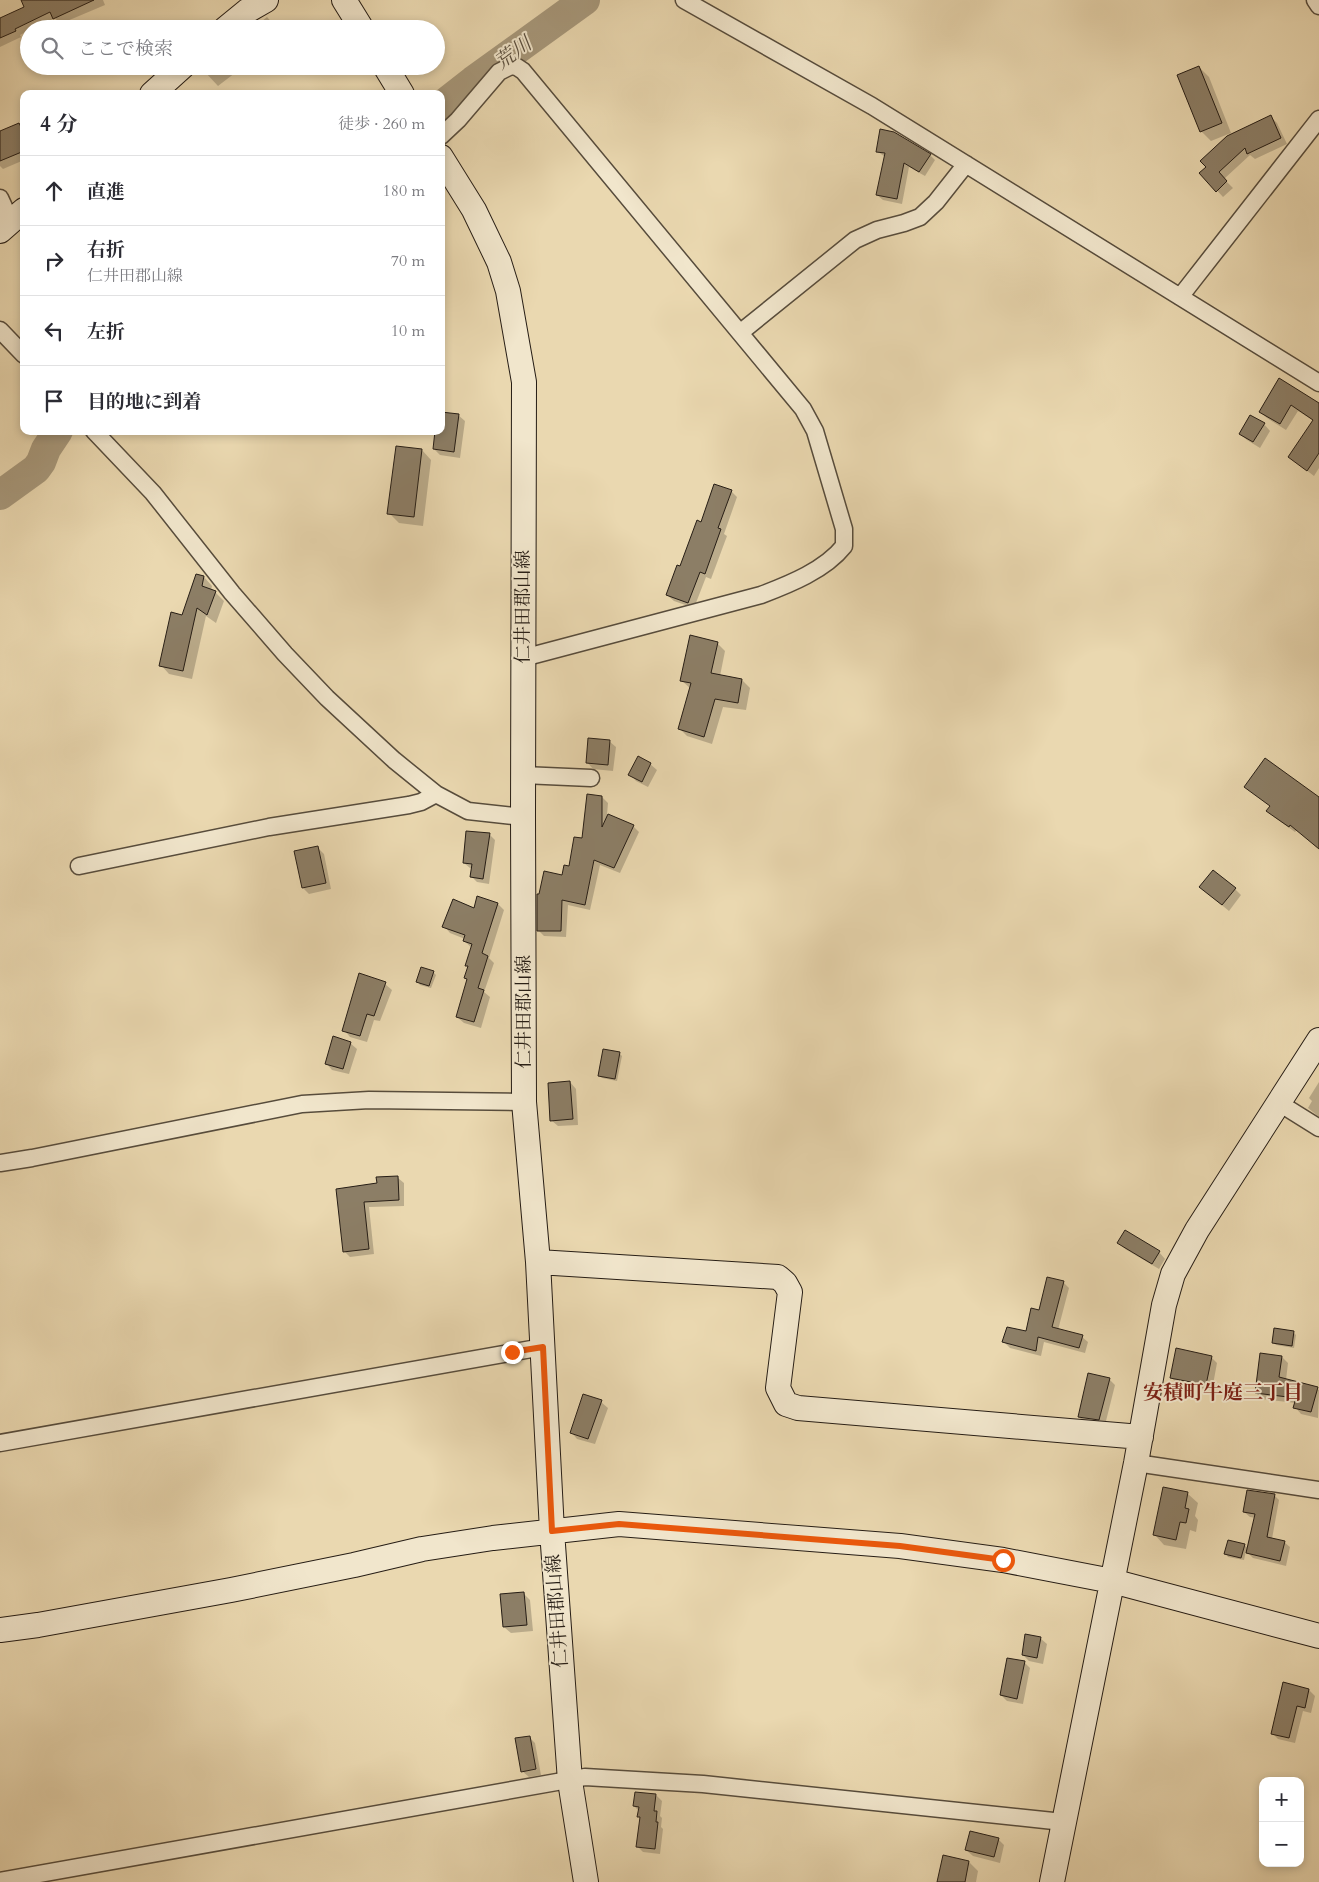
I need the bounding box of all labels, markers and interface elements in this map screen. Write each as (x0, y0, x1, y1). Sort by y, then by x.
search box (20, 20, 445, 75)
water label: 荒川 (489, 29, 539, 76)
icon: search (38, 34, 66, 62)
text: ここで検索 (78, 36, 173, 62)
text: 4 分 (40, 110, 77, 139)
text: 徒歩 · 260 m (338, 113, 425, 135)
icon: ahead (40, 177, 68, 205)
text: 直進 (87, 179, 125, 205)
text: 180 m (383, 180, 425, 202)
text: 右折 (87, 237, 125, 263)
icon: right (40, 247, 68, 275)
text: 70 m (391, 250, 425, 272)
text: 仁井田郡山線 (87, 265, 183, 287)
icon: left (40, 317, 68, 345)
text: 左折 (87, 319, 125, 345)
text: 10 m (391, 320, 425, 342)
icon: arrive (40, 387, 68, 415)
text: 目的地に到着 (87, 389, 201, 415)
street label: 仁井田郡山線 (510, 550, 536, 664)
street label: 仁井田郡山線 (511, 955, 537, 1069)
route end (501, 1341, 524, 1364)
district label: 安積町牛庭三丁目 (1143, 1379, 1303, 1406)
route start (992, 1549, 1015, 1572)
street label: 仁井田郡山線 (540, 1553, 574, 1669)
map controls (1259, 1777, 1304, 1867)
button: + (1259, 1777, 1304, 1822)
button: − (1259, 1822, 1304, 1867)

